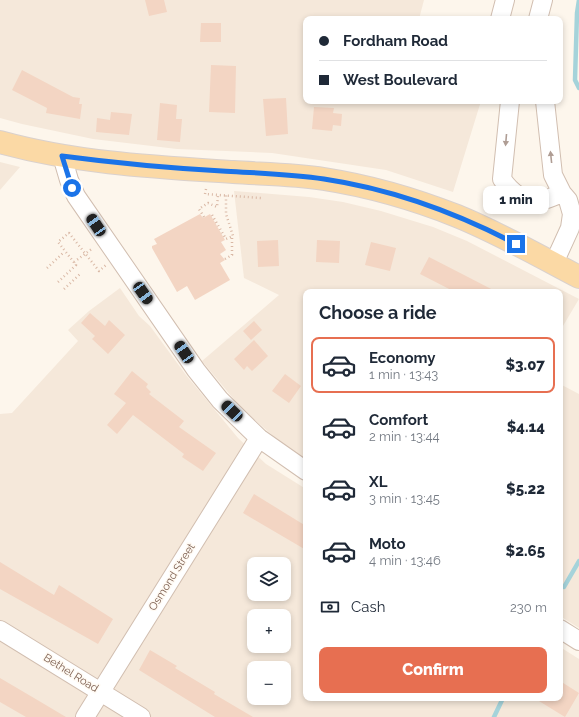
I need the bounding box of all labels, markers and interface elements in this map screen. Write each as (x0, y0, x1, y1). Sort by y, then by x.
text: Fordham Road (343, 32, 448, 50)
text: West Boulevard (343, 71, 458, 89)
one-way arrow (503, 134, 509, 146)
one-way arrow (547, 151, 554, 163)
route start (63, 179, 81, 197)
callout: 1 min (483, 186, 549, 214)
text: 1 min (499, 192, 533, 207)
car (84, 212, 108, 238)
route end (507, 235, 525, 253)
car (131, 280, 155, 306)
text: Choose a ride (319, 302, 437, 323)
car (172, 339, 196, 365)
icon: car (321, 347, 357, 383)
text: Economy (369, 349, 436, 367)
text: $3.07 (506, 356, 545, 374)
text: 1 min · 13:43 (369, 367, 438, 382)
car (219, 398, 245, 424)
icon: car (321, 409, 357, 445)
text: Comfort (369, 411, 428, 429)
text: $4.14 (507, 418, 545, 436)
text: 2 min · 13:44 (369, 429, 440, 444)
icon: car (321, 471, 357, 507)
text: XL (369, 473, 387, 491)
text: $5.22 (506, 480, 545, 498)
text: 3 min · 13:45 (369, 491, 440, 506)
icon: car (321, 533, 357, 569)
text: Moto (369, 535, 406, 553)
street label: Osmond Street (146, 541, 198, 613)
text: $2.65 (506, 542, 545, 560)
text: 4 min · 13:46 (369, 553, 441, 568)
map controls (247, 557, 291, 705)
button: layers (247, 557, 291, 601)
icon: cash (319, 596, 341, 618)
text: Cash (351, 598, 385, 616)
text: 230 m (510, 600, 547, 615)
button: + (247, 609, 291, 653)
button: Confirm (319, 647, 547, 693)
street label: Bethel Road (41, 651, 101, 695)
button: − (247, 661, 291, 705)

